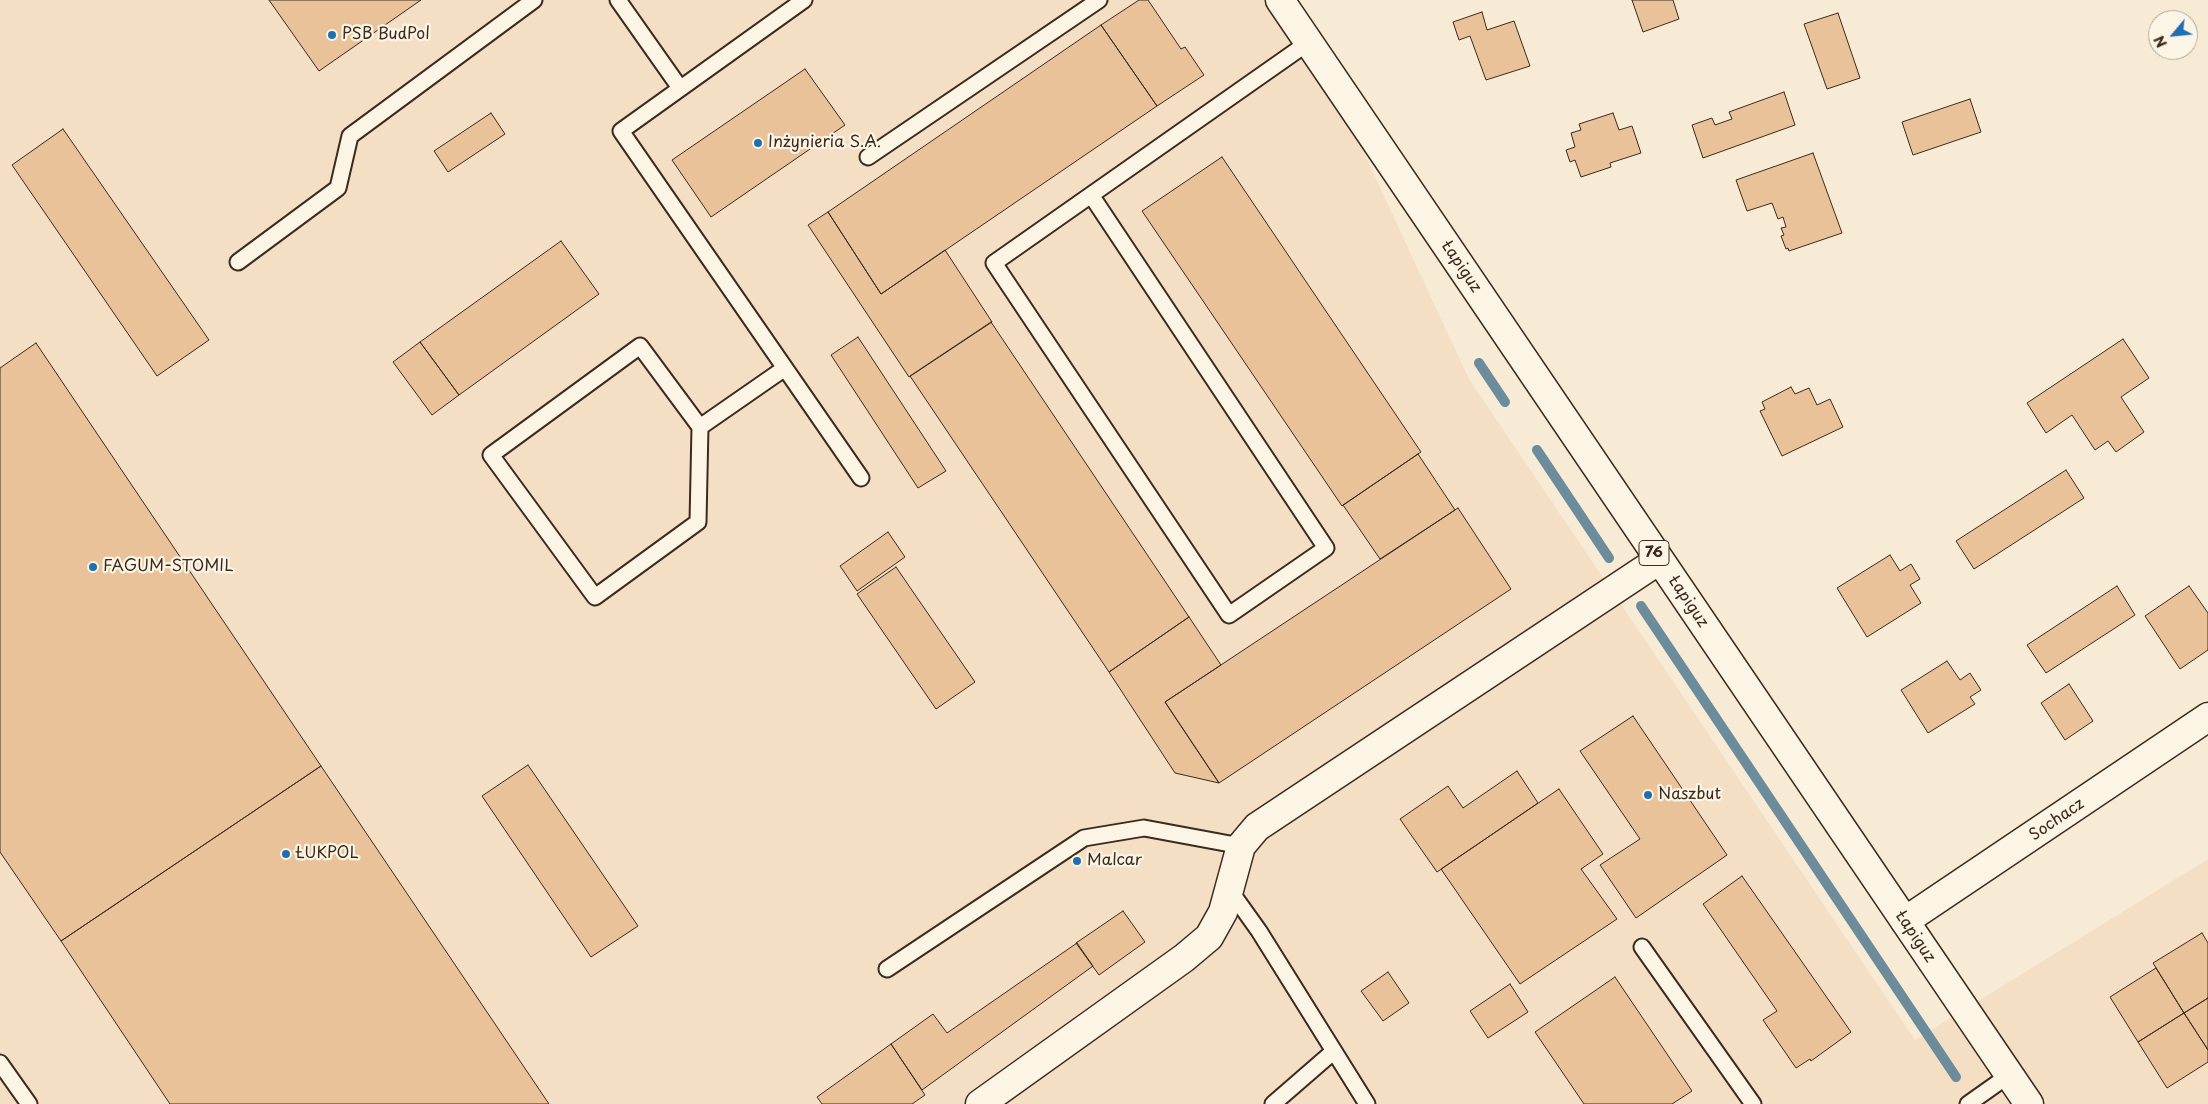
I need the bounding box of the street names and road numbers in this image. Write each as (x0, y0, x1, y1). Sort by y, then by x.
street label: Łapiguz (1437, 238, 1485, 296)
road number: 76 (1639, 540, 1669, 566)
street label: Łapiguz (1664, 573, 1712, 631)
street label: Sochacz (2026, 795, 2088, 845)
street label: Łapiguz (1891, 908, 1939, 966)

